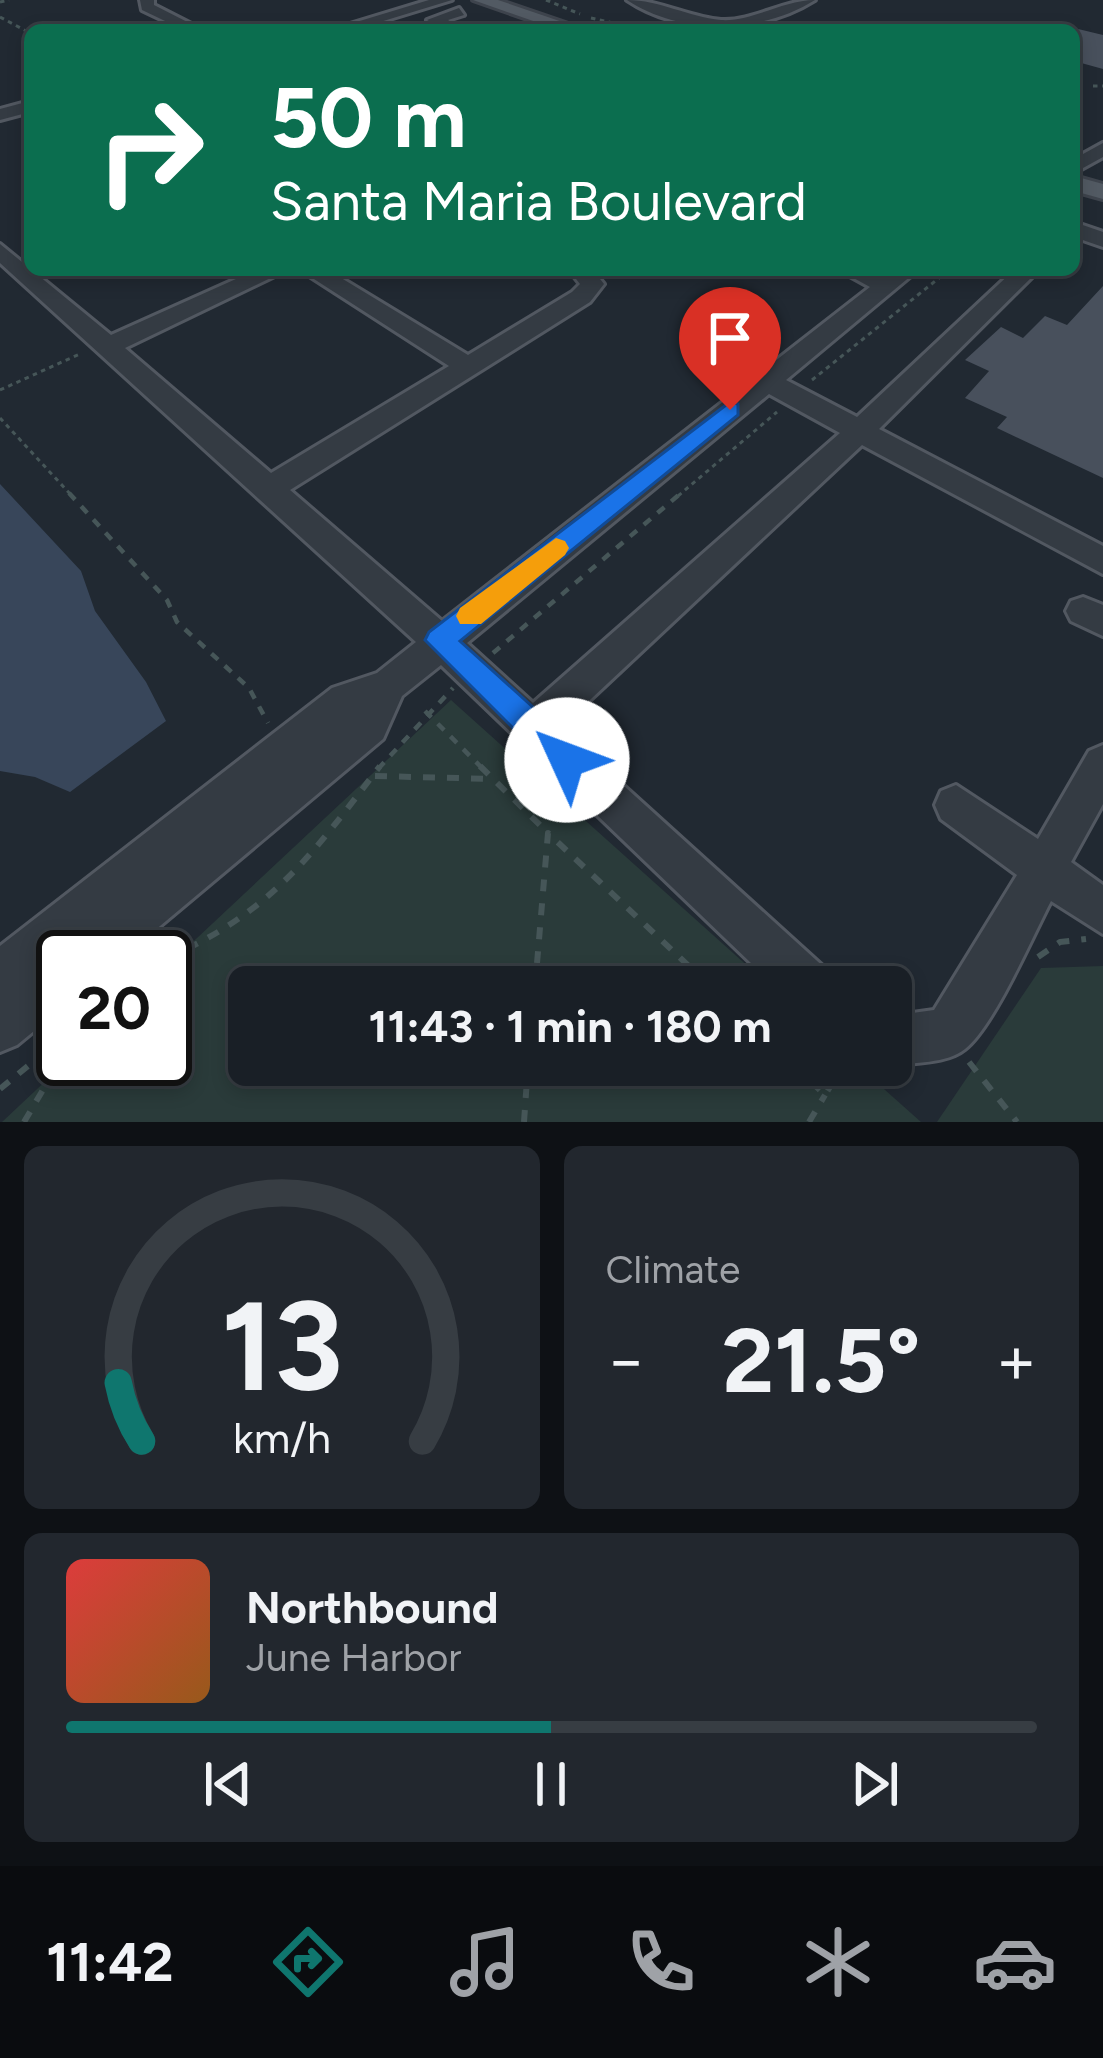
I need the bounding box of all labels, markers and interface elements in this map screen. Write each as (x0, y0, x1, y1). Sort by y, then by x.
text: 50 m (270, 67, 466, 168)
icon: right (72, 72, 228, 228)
text: Santa Maria Boulevard (270, 169, 807, 234)
pin (679, 287, 781, 410)
icon: arrive (697, 305, 763, 371)
position arrow (504, 697, 630, 823)
speed limit sign: 20 (36, 930, 192, 1086)
text: 11:43 · 1 min · 180 m (368, 999, 772, 1053)
text: Climate (606, 1246, 740, 1293)
text: 13 (221, 1271, 343, 1421)
text: 21.5° (722, 1306, 921, 1415)
text: − (606, 1320, 647, 1400)
text: + (996, 1320, 1037, 1400)
text: km/h (233, 1411, 331, 1463)
text: Northbound (246, 1580, 499, 1634)
text: June Harbor (246, 1634, 462, 1681)
icon: previous (195, 1751, 261, 1817)
icon: pause (518, 1751, 584, 1817)
icon: next (842, 1751, 908, 1817)
icon: directions (266, 1920, 350, 2004)
icon: music (443, 1920, 527, 2004)
icon: phone (619, 1920, 703, 2004)
icon: climate (796, 1920, 880, 2004)
icon: car (973, 1920, 1057, 2004)
text: 11:42 (46, 1930, 174, 1995)

